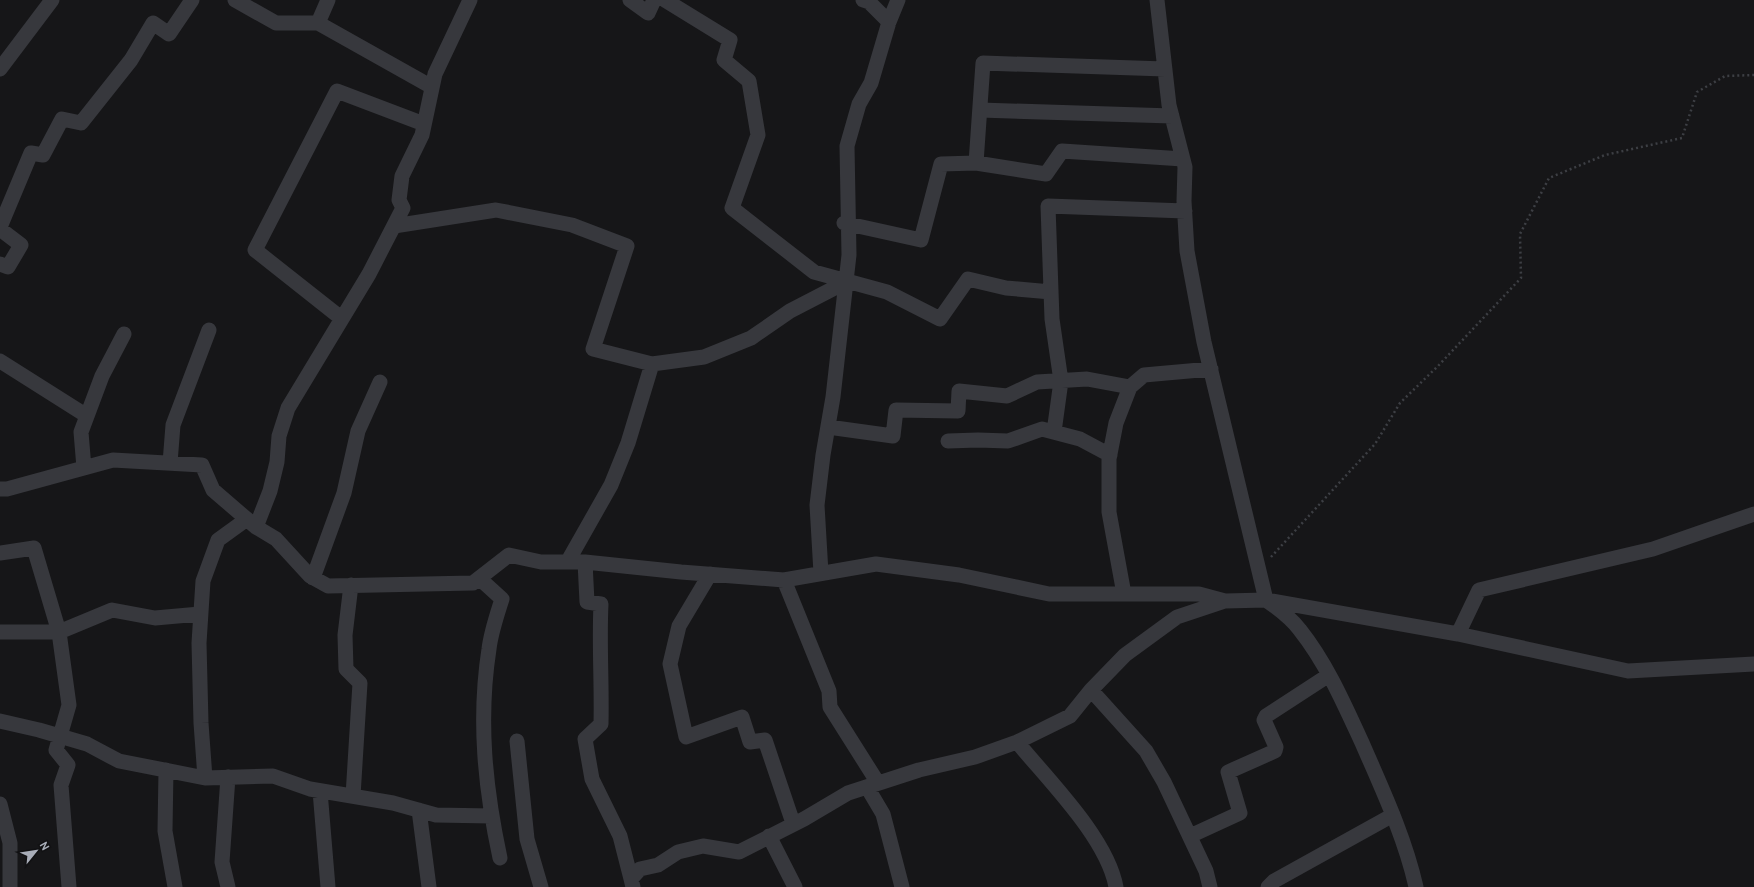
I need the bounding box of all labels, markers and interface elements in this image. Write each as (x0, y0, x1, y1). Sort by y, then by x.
north arrow (16, 831, 56, 871)
text: N (36, 840, 52, 853)

